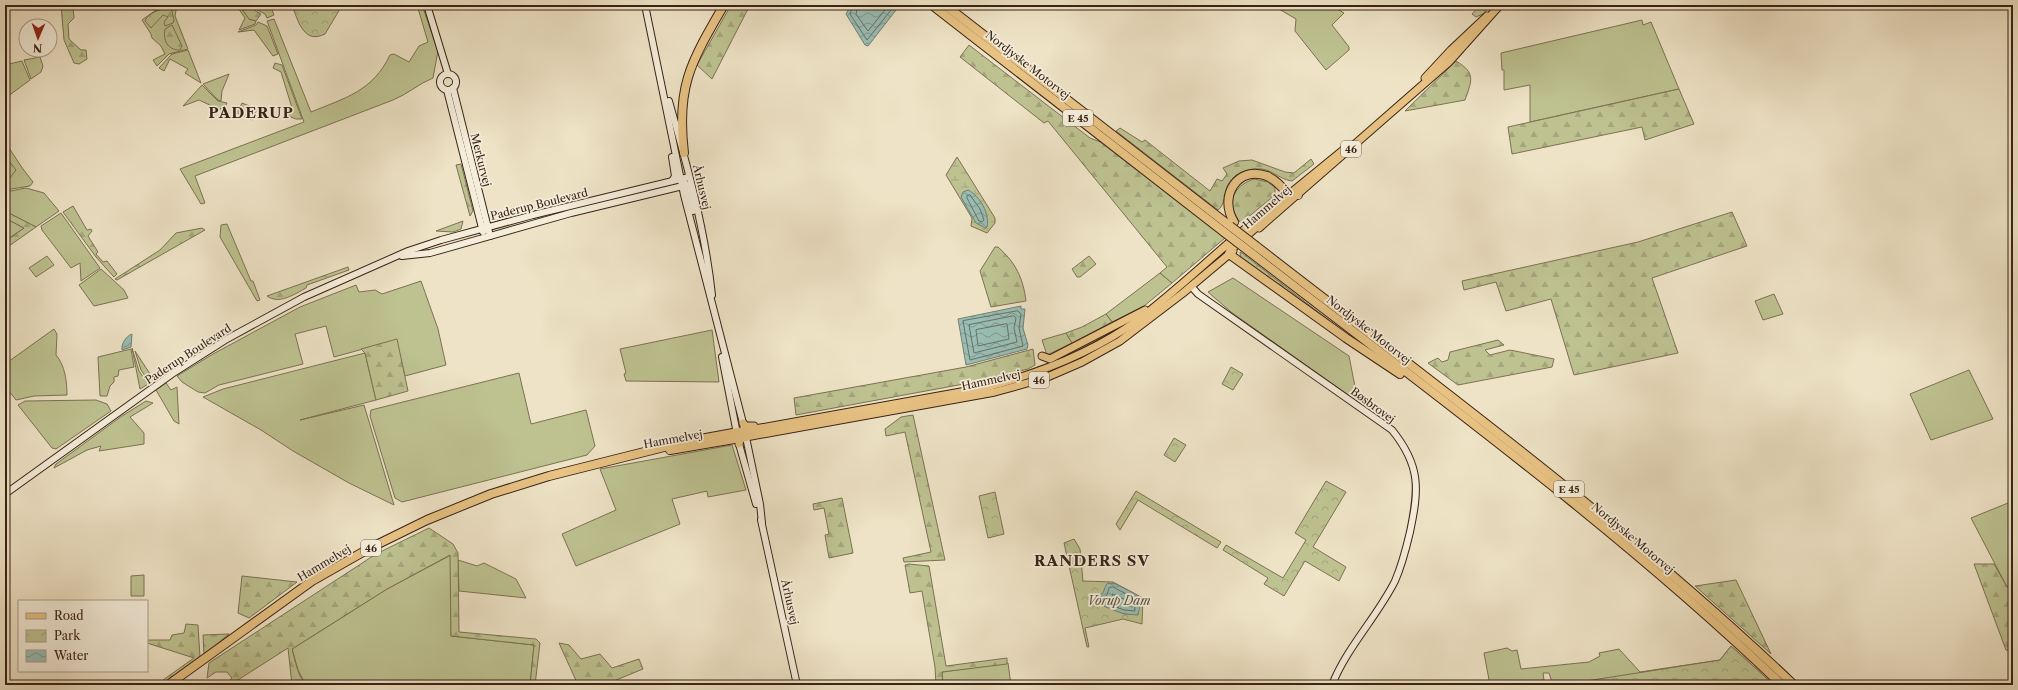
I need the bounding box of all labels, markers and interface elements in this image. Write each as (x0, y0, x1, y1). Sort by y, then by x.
north arrow (18, 18, 58, 58)
street label: Nordjyske Motorvej (983, 28, 1073, 102)
text: N (32, 41, 43, 55)
district label: PADERUP (208, 103, 294, 122)
road number: E 45 (1063, 110, 1093, 126)
street label: Merkurvej (468, 132, 494, 188)
road number: 46 (1341, 141, 1361, 157)
street label: Århusvej (690, 162, 714, 211)
street label: Hammelvej (1240, 182, 1294, 232)
street label: Paderup Boulevard (489, 185, 589, 223)
street label: Nordjyske Motorvej (1324, 293, 1414, 367)
street label: Paderup Boulevard (142, 321, 234, 387)
street label: Hammelvej (960, 367, 1022, 393)
road number: 46 (1029, 372, 1049, 388)
street label: Bøsbrovej (1348, 384, 1398, 426)
street label: Hammelvej (642, 427, 704, 451)
road number: E 45 (1554, 481, 1584, 497)
street label: Nordjyske Motorvej (1589, 499, 1677, 577)
road number: 46 (361, 540, 381, 556)
street label: Hammelvej (295, 542, 353, 584)
district label: RANDERS SV (1034, 551, 1150, 570)
street label: Århusvej (778, 577, 802, 626)
water label: Vorup Dam (1087, 593, 1151, 608)
legend (18, 600, 148, 672)
text: Road (54, 608, 84, 623)
text: Park (54, 628, 81, 643)
text: Water (53, 648, 88, 663)

